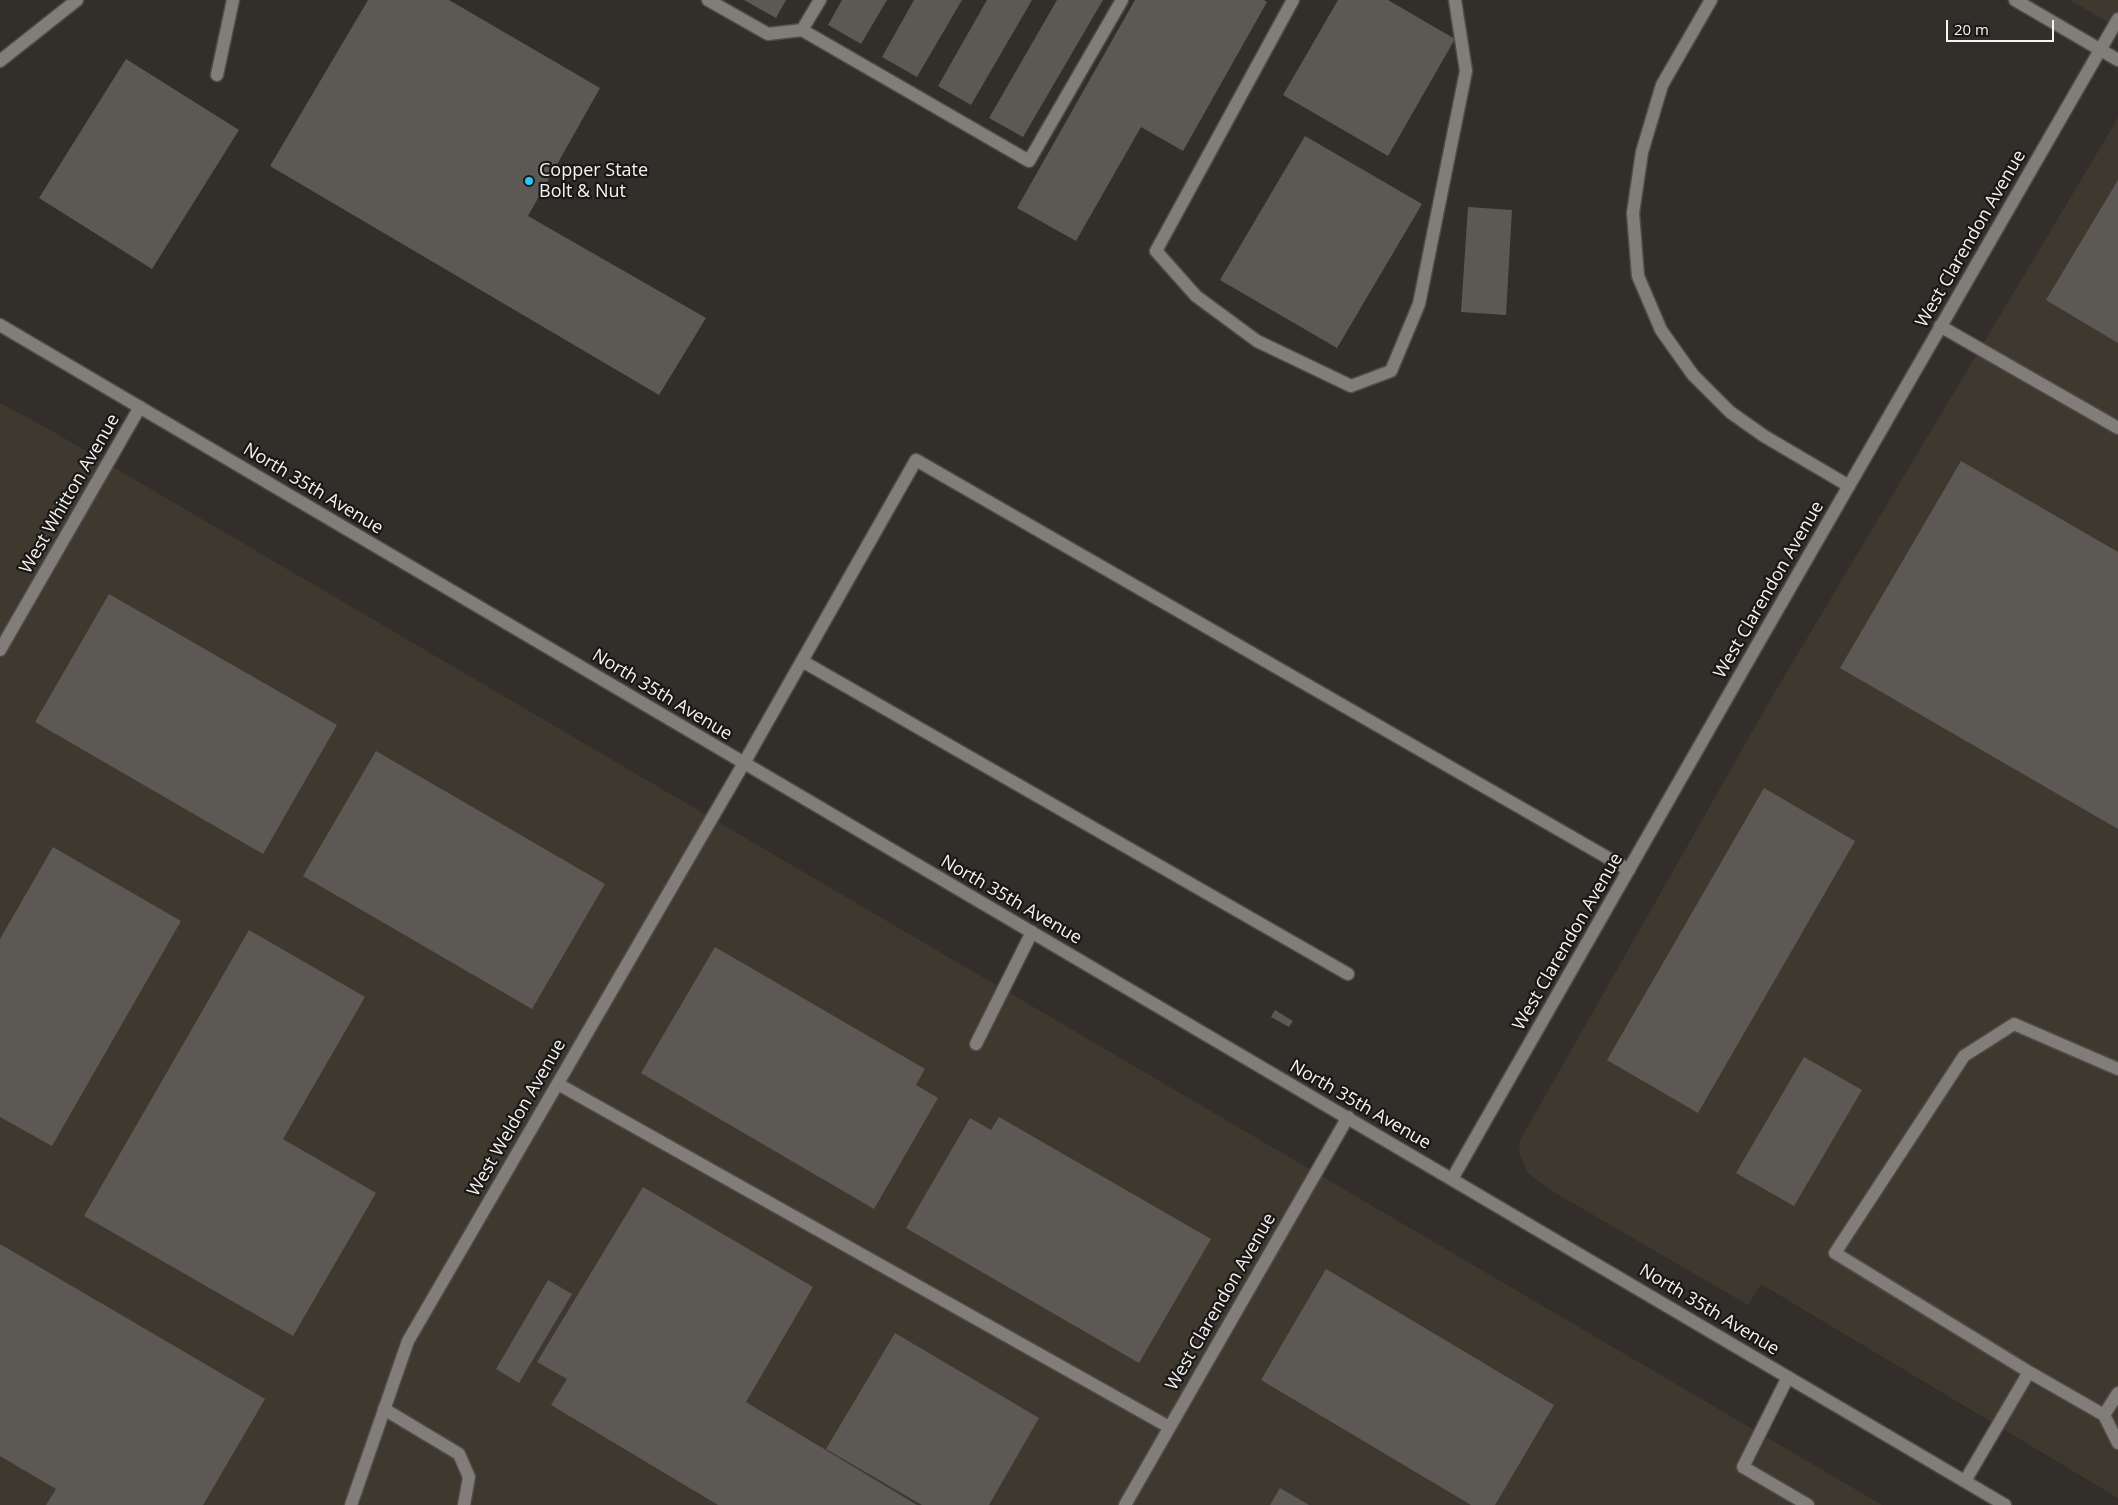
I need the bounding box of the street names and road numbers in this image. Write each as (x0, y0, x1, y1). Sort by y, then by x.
street label: West Clarendon Avenue (1911, 147, 2031, 331)
street label: West Whitton Avenue (15, 410, 125, 578)
street label: North 35th Avenue (239, 439, 387, 539)
street label: West Clarendon Avenue (1709, 498, 1829, 682)
street label: North 35th Avenue (588, 645, 736, 745)
street label: West Clarendon Avenue (1508, 850, 1628, 1034)
street label: North 35th Avenue (937, 851, 1085, 949)
street label: West Weldon Avenue (463, 1036, 571, 1200)
street label: North 35th Avenue (1286, 1056, 1434, 1154)
street label: West Clarendon Avenue (1161, 1210, 1281, 1394)
street label: North 35th Avenue (1635, 1260, 1783, 1360)

